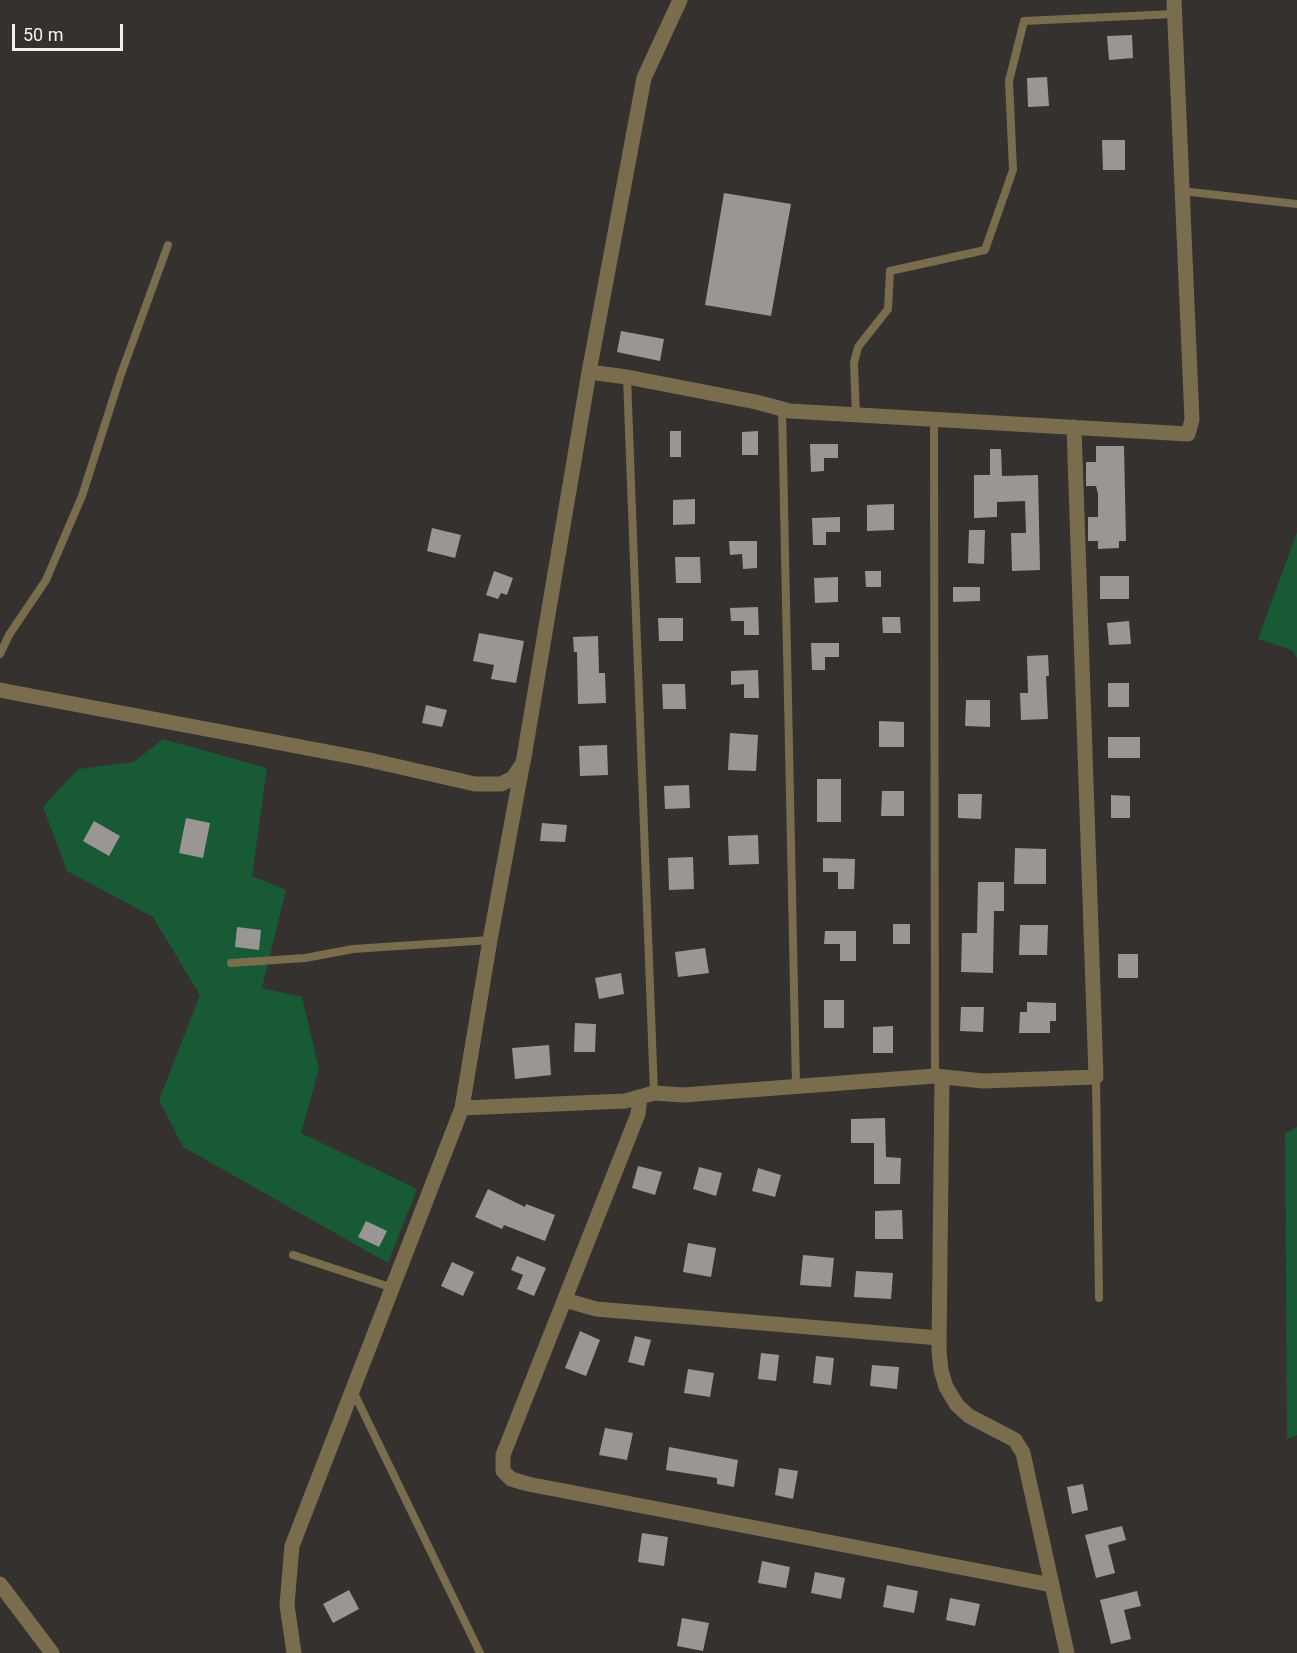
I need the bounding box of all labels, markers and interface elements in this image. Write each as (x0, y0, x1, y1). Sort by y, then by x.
scale bar (15, 12, 126, 50)
text: 50 m (23, 24, 63, 45)

